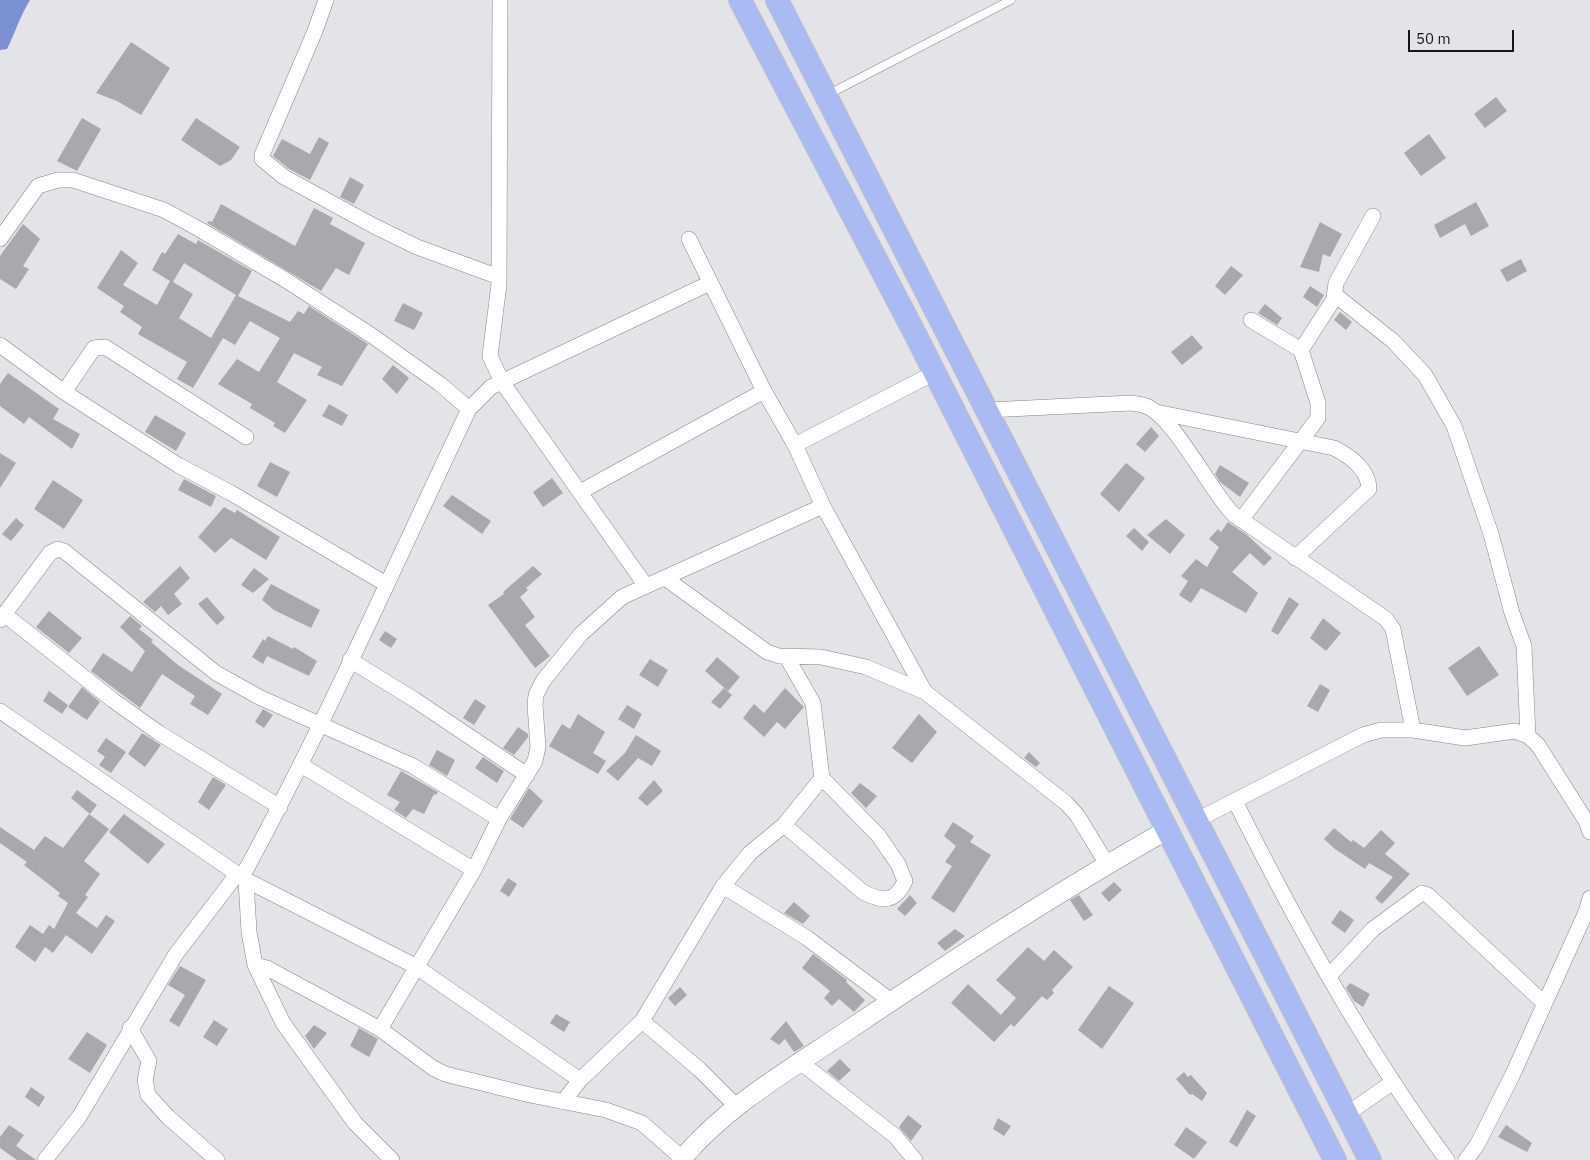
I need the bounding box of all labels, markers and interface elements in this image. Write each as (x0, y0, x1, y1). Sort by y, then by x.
scale bar (1410, 20, 1516, 52)
text: 50 m (1416, 29, 1451, 48)

